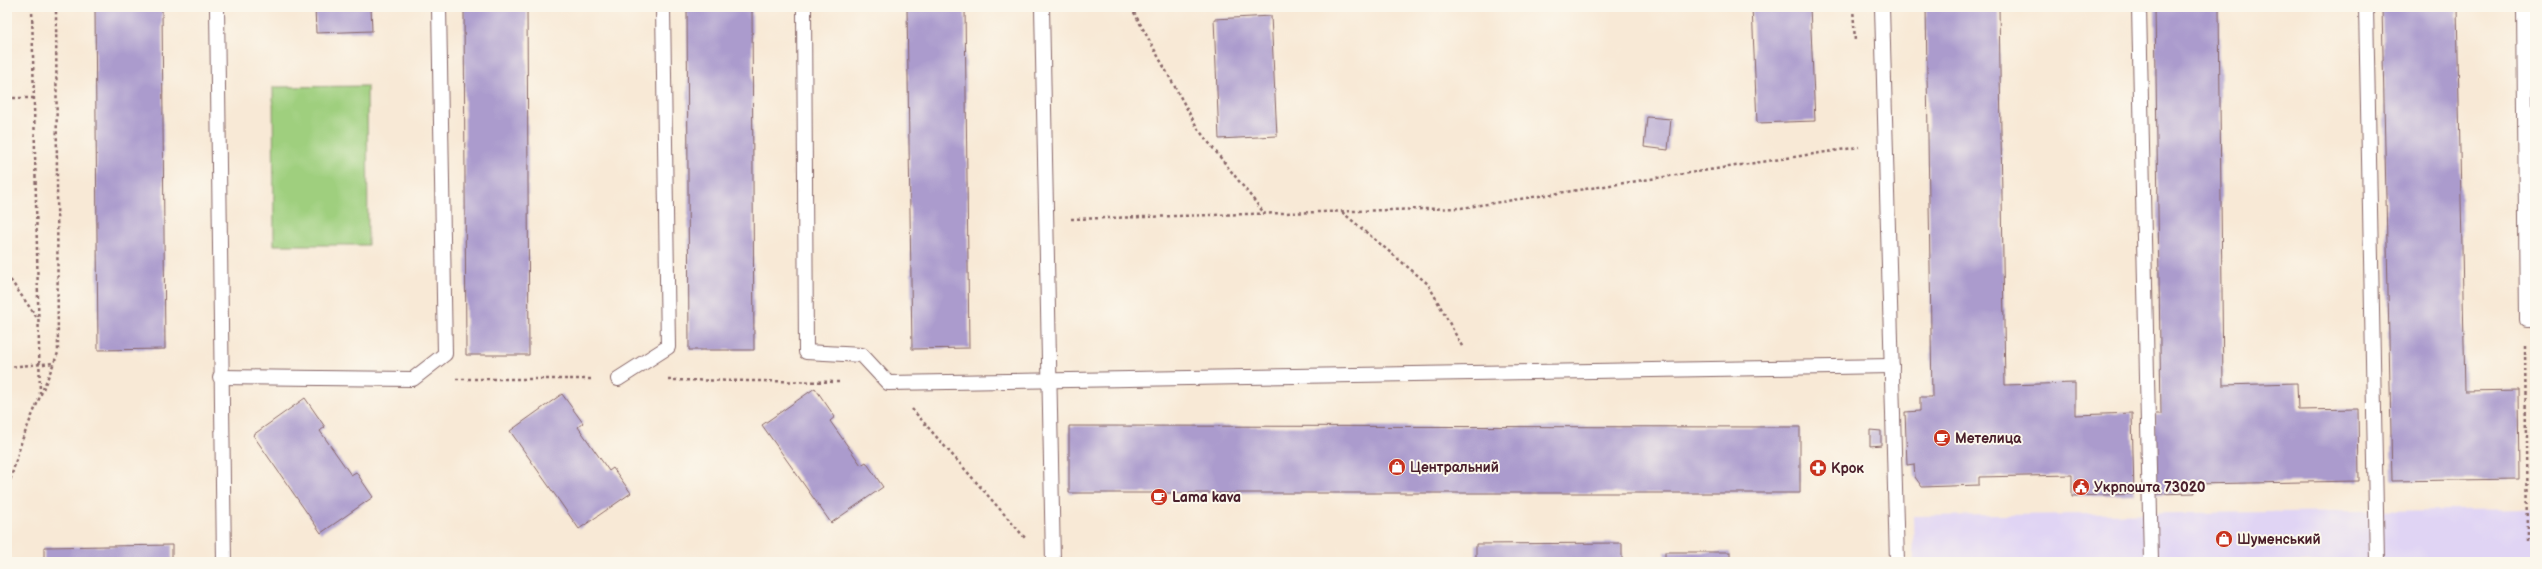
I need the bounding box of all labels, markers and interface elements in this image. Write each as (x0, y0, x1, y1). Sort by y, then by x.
cafe icon: Метелица (1932, 428, 1952, 448)
place label: Метелица (1955, 430, 2022, 447)
shop icon: Центральний (1387, 457, 1407, 477)
pharmacy icon: Крок (1808, 458, 1828, 478)
place label: Центральний (1410, 459, 1499, 476)
place label: Крок (1831, 460, 1864, 477)
public building icon: Укрпошта 73020 (2071, 477, 2091, 497)
place label: Укрпошта 73020 (2094, 479, 2206, 496)
cafe icon: Lama kava (1149, 487, 1169, 507)
place label: Lama kava (1172, 489, 1241, 506)
shop icon: Шуменський (2214, 529, 2234, 549)
place label: Шуменський (2237, 531, 2320, 548)

